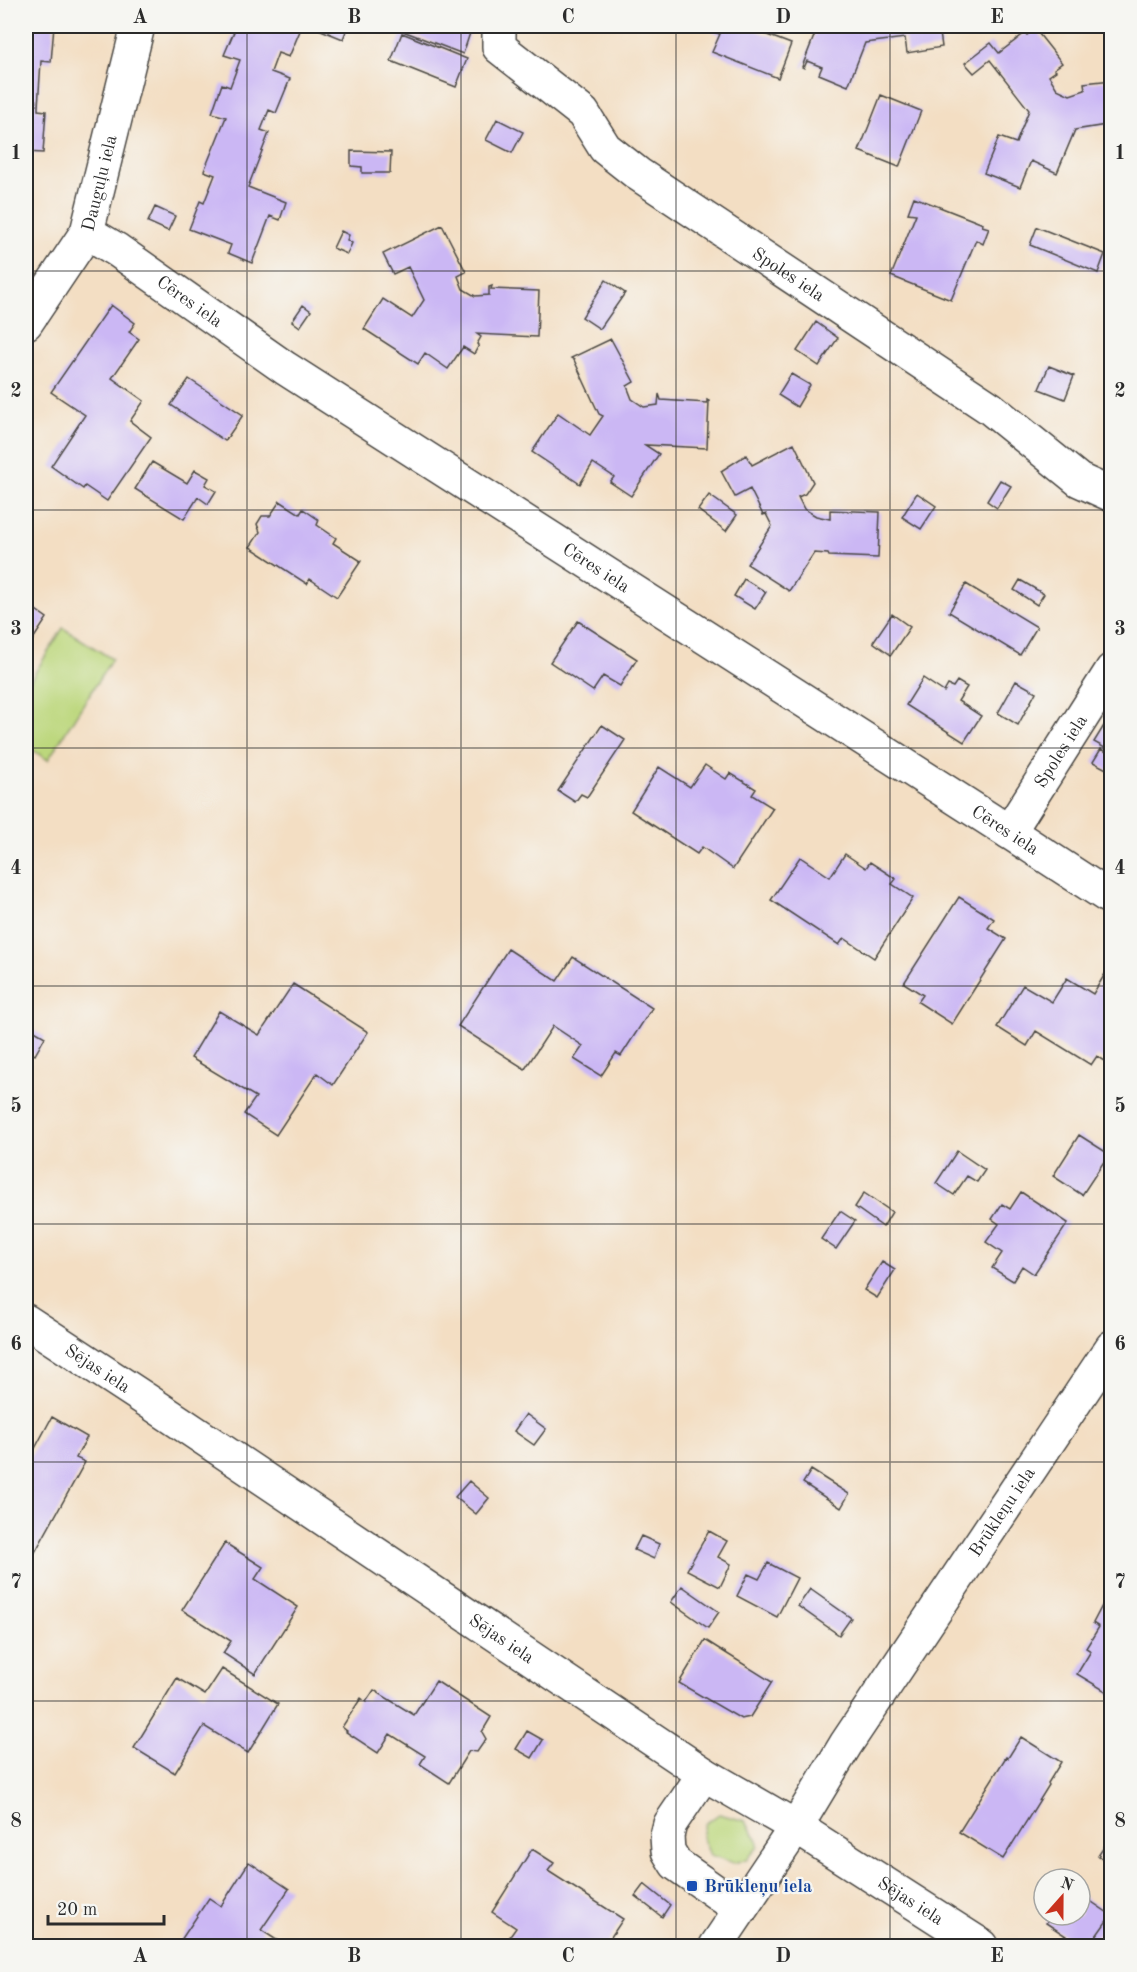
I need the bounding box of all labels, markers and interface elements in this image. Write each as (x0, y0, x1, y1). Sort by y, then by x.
text: A (132, 8, 148, 28)
text: B (347, 8, 361, 28)
text: C (561, 8, 575, 28)
text: D (775, 8, 791, 28)
text: E (990, 8, 1004, 28)
street label: Dauguļu iela (80, 133, 121, 233)
text: 1 (10, 144, 22, 164)
text: 1 (1114, 144, 1126, 164)
street label: Spoles iela (749, 245, 827, 305)
street label: Cēres iela (153, 273, 226, 331)
text: 2 (10, 382, 22, 402)
text: 2 (1114, 382, 1126, 402)
street label: Cēres iela (559, 540, 633, 596)
text: 3 (10, 620, 22, 640)
text: 3 (1114, 620, 1126, 640)
street label: Spoles iela (1032, 712, 1091, 791)
street label: Cēres iela (968, 803, 1042, 859)
text: 4 (10, 859, 22, 879)
text: 4 (1114, 859, 1126, 879)
text: 5 (10, 1096, 22, 1117)
text: 5 (1114, 1096, 1126, 1117)
text: 6 (10, 1335, 22, 1355)
text: 6 (1114, 1335, 1126, 1355)
street label: Sējas iela (62, 1341, 133, 1397)
street label: Brūkleņu iela (966, 1464, 1039, 1560)
text: 7 (10, 1573, 22, 1593)
text: 7 (1114, 1573, 1126, 1593)
street label: Sējas iela (466, 1611, 537, 1667)
text: 8 (10, 1812, 22, 1832)
text: 8 (1114, 1812, 1126, 1832)
north arrow (1032, 1867, 1092, 1927)
street label: Sējas iela (874, 1874, 946, 1929)
text: N (1058, 1875, 1076, 1895)
place label: Brūkleņu iela (704, 1878, 812, 1897)
marker: Brūkleņu iela (685, 1879, 699, 1893)
scale bar (48, 1888, 164, 1926)
text: 20 m (57, 1901, 97, 1919)
text: A (132, 1947, 148, 1967)
text: B (347, 1947, 361, 1967)
text: C (561, 1947, 575, 1967)
text: D (775, 1947, 791, 1967)
text: E (990, 1947, 1004, 1967)

